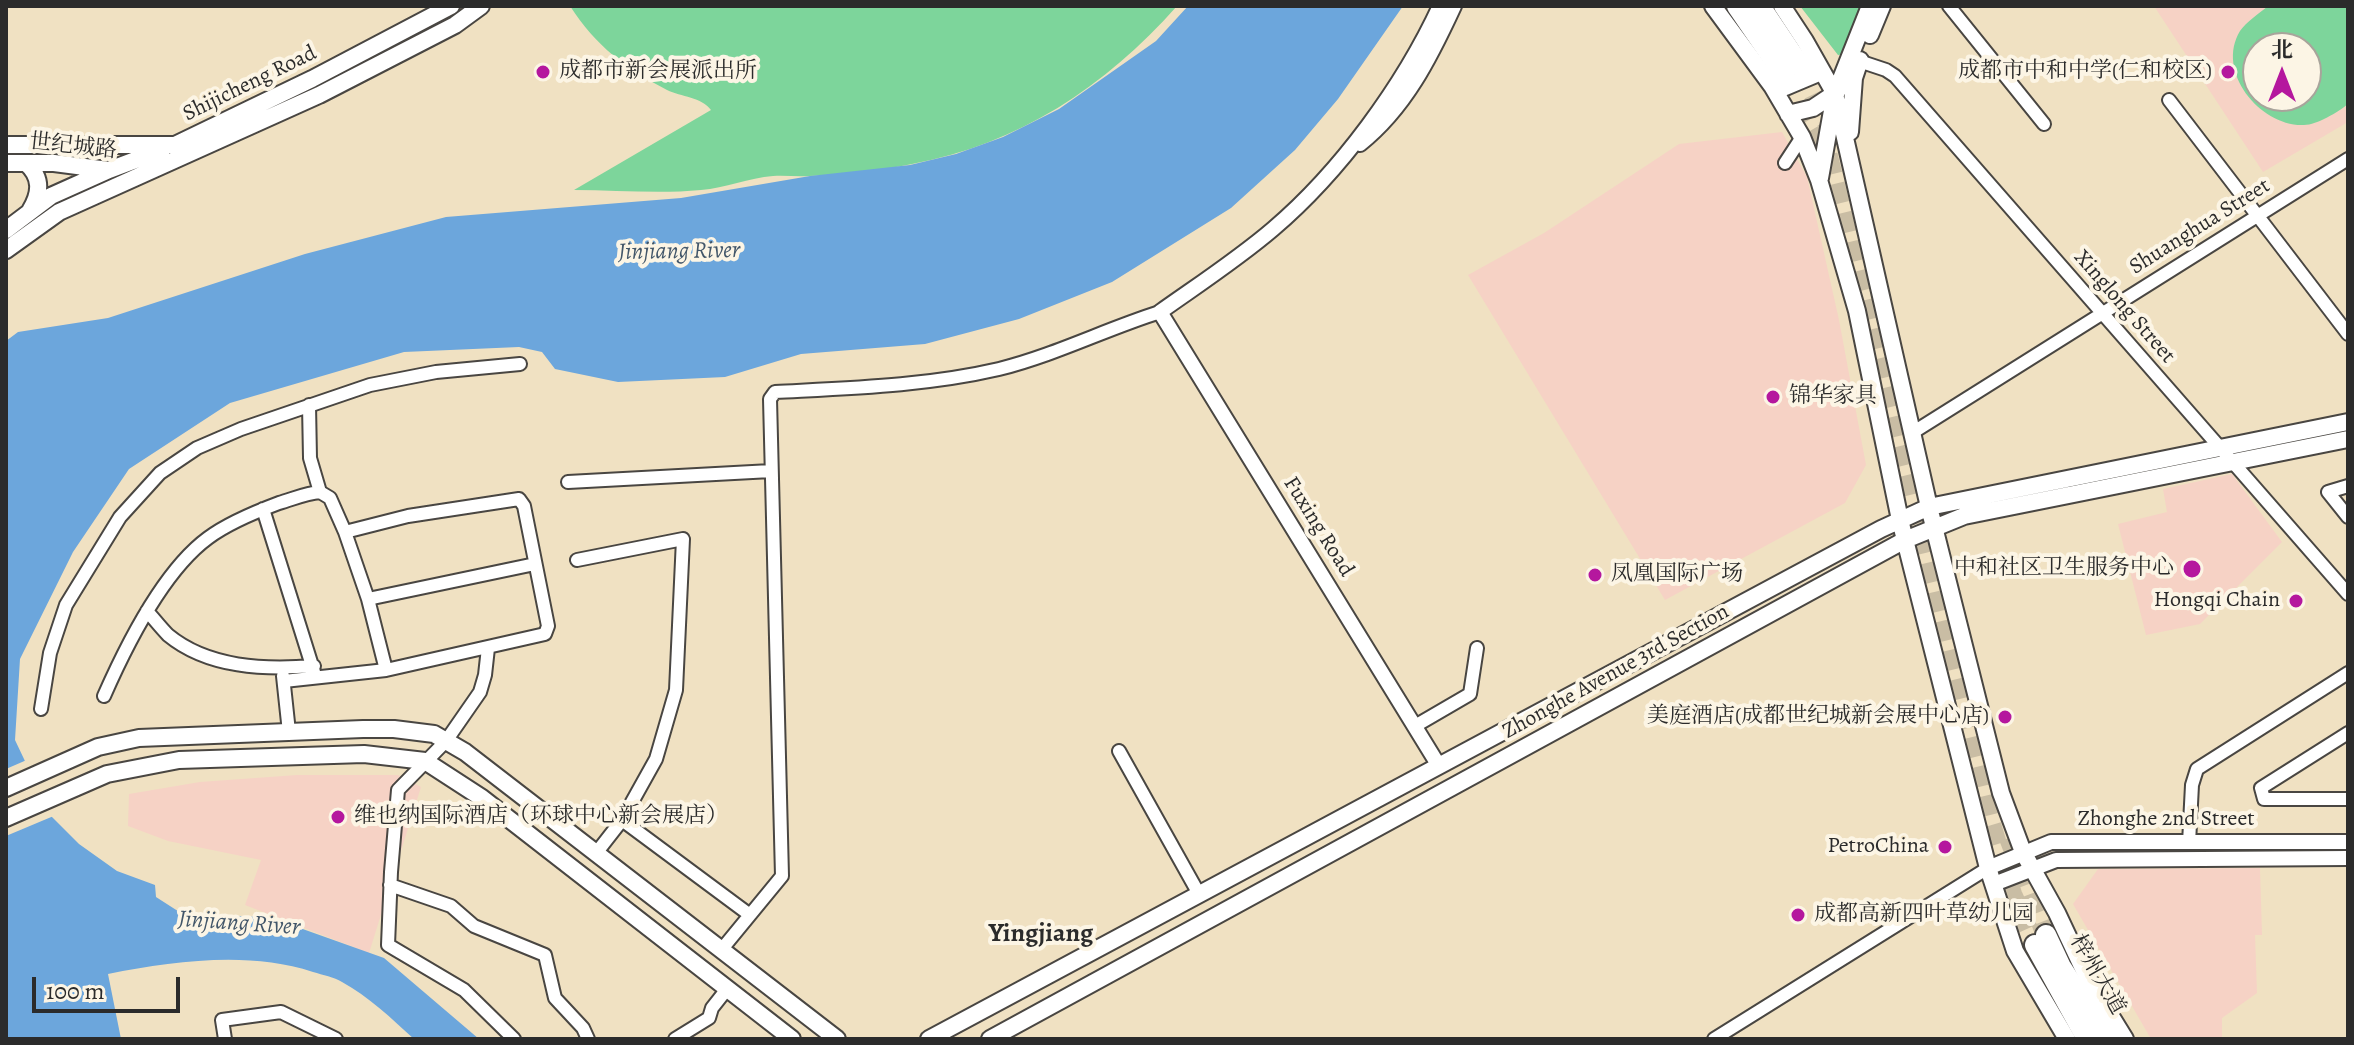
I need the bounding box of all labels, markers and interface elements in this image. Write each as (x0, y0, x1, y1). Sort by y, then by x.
north arrow (2242, 32, 2322, 112)
text: 北 (2271, 35, 2293, 65)
street label: Shijicheng Road (179, 40, 321, 128)
place label: 成都市新会展派出所 (559, 59, 757, 85)
place label: 成都市中和中学(仁和校区) (1958, 59, 2212, 85)
marker: 成都市新会展派出所 (534, 63, 552, 81)
marker: 成都市中和中学(仁和校区) (2219, 63, 2237, 81)
street label: 世纪城路 (28, 129, 118, 165)
street label: Shuanghua Street (2125, 173, 2275, 281)
water label: Jinjiang River (618, 237, 740, 267)
street label: Xinglong Street (2068, 245, 2180, 369)
place label: 锦华家具 (1789, 384, 1877, 410)
marker: 锦华家具 (1764, 388, 1782, 406)
street label: Fuxing Road (1277, 472, 1359, 582)
place label: 中和社区卫生服务中心 (1954, 556, 2174, 582)
marker: 中和社区卫生服务中心 (2181, 558, 2203, 580)
place label: 凤凰国际广场 (1611, 562, 1743, 588)
marker: 凤凰国际广场 (1586, 566, 1604, 584)
place label: Hongqi Chain (2154, 588, 2280, 614)
marker: Hongqi Chain (2287, 592, 2305, 610)
street label: Zhonghe Avenue 3rd Section (1498, 599, 1734, 745)
place label: 美庭酒店(成都世纪城新会展中心店) (1647, 704, 1989, 730)
marker: 美庭酒店(成都世纪城新会展中心店) (1996, 708, 2014, 726)
place label: 维也纳国际酒店（环球中心新会展店） (354, 804, 728, 830)
street label: Zhonghe 2nd Street (2077, 807, 2255, 833)
marker: 维也纳国际酒店（环球中心新会展店） (329, 808, 347, 826)
place label: PetroChina (1828, 834, 1929, 860)
marker: PetroChina (1936, 838, 1954, 856)
place label: 成都高新四叶草幼儿园 (1814, 902, 2034, 928)
water label: Jinjiang River (177, 905, 301, 943)
marker: 成都高新四叶草幼儿园 (1789, 906, 1807, 924)
district label: Yingjiang (989, 919, 1093, 951)
street label: 梓州大道 (2064, 930, 2130, 1020)
scale bar (36, 961, 184, 1011)
text: 100 m (46, 975, 105, 1007)

